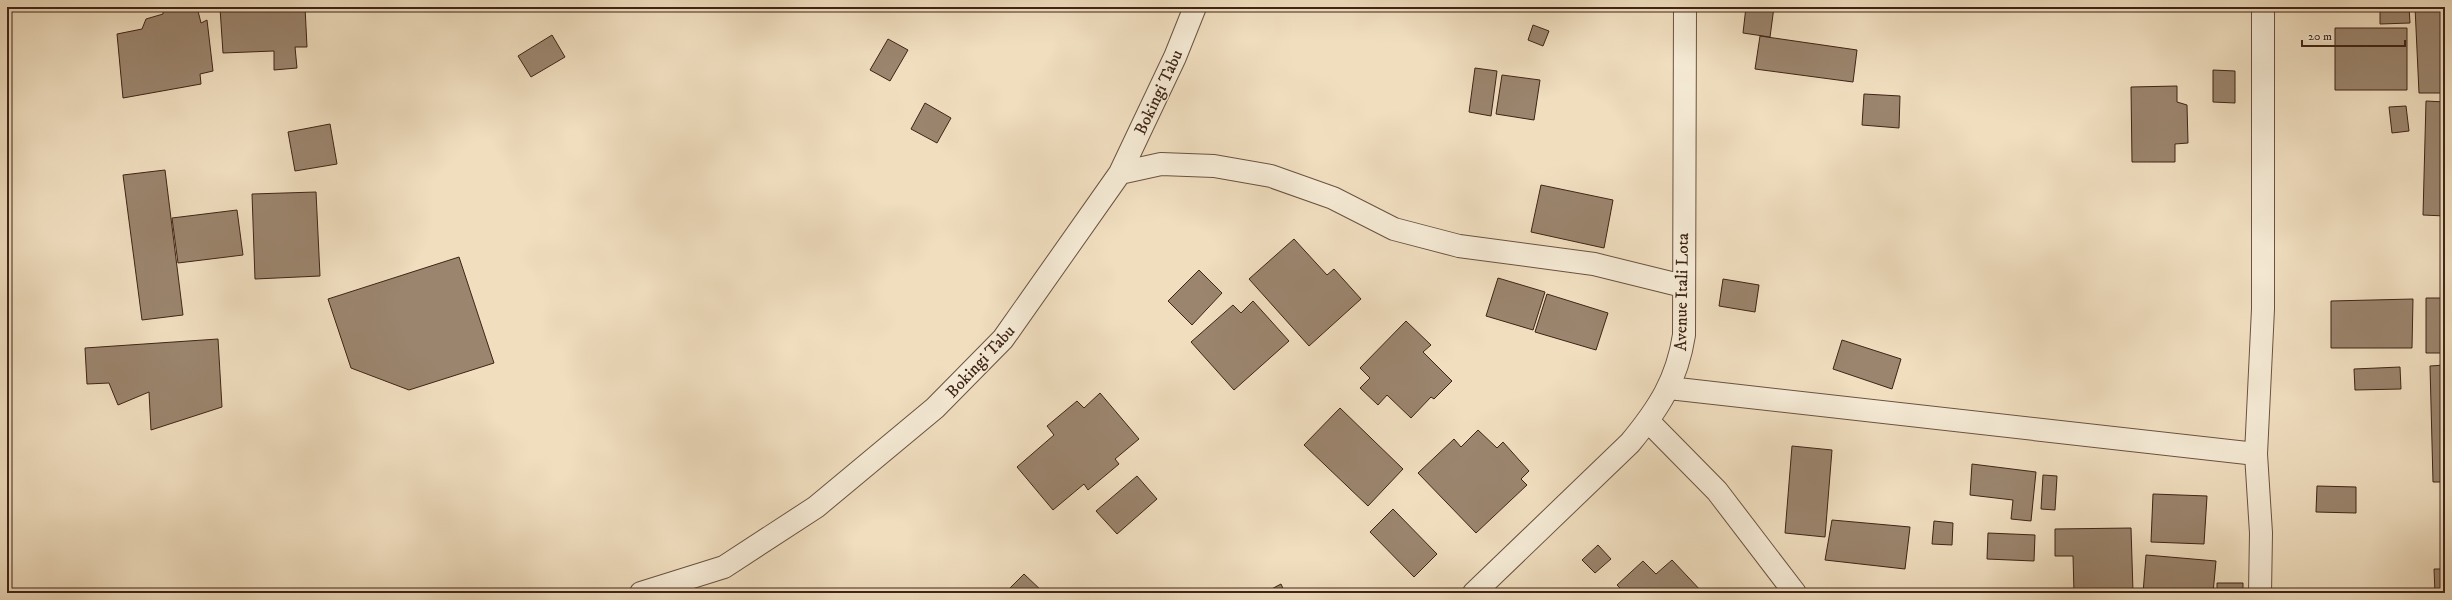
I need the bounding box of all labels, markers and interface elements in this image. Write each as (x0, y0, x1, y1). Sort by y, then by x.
scale bar (2302, 22, 2405, 48)
text: 20 m (2308, 29, 2332, 44)
street label: Bokingi Tabu (1130, 46, 1188, 139)
street label: Avenue Itali Lota (1670, 232, 1694, 351)
street label: Bokingi Tabu (941, 321, 1020, 403)

